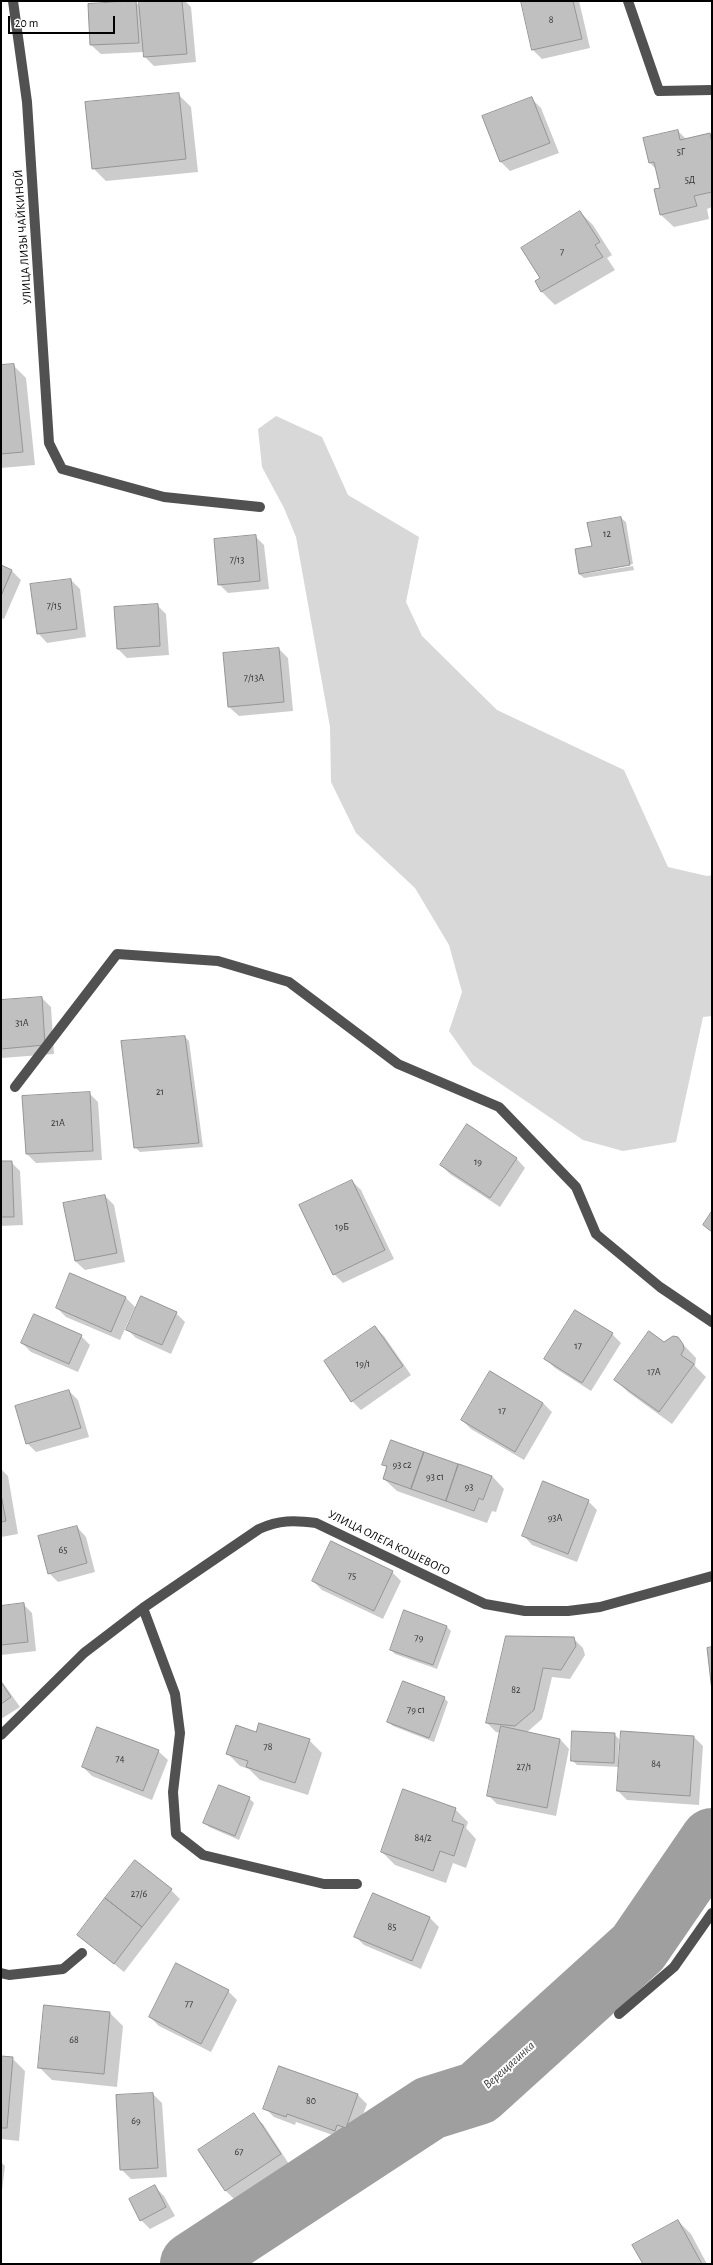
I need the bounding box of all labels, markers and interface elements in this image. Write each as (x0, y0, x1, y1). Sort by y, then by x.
scale bar (10, 8, 117, 34)
house number: 8 (549, 14, 553, 26)
text: 20 m (15, 17, 38, 29)
house number: 5Г (677, 146, 685, 158)
street label: УЛИЦА ЛИЗЫ ЧАЙКИНОЙ (11, 169, 35, 305)
house number: 5Д (685, 174, 695, 186)
house number: 7 (560, 246, 564, 258)
house number: 12 (603, 528, 611, 540)
house number: 7/13 (230, 554, 244, 566)
house number: 7/15 (47, 600, 61, 612)
house number: 7/13А (244, 672, 264, 684)
house number: 31А (15, 1017, 29, 1029)
house number: 21 (156, 1086, 164, 1098)
house number: 21А (51, 1117, 65, 1129)
house number: 19 (474, 1156, 482, 1168)
house number: 19Б (335, 1221, 349, 1233)
house number: 17 (574, 1340, 582, 1352)
house number: 19/1 (356, 1358, 370, 1370)
house number: 17А (647, 1366, 661, 1378)
house number: 17 (498, 1405, 506, 1417)
house number: 93 с2 (392, 1459, 412, 1471)
house number: 93 с1 (426, 1471, 444, 1483)
house number: 93 (465, 1481, 473, 1493)
street label: УЛИЦА ОЛЕГА КОШЕВОГО (326, 1507, 452, 1579)
house number: 93А (548, 1512, 562, 1524)
house number: 65 (59, 1544, 67, 1556)
house number: 75 (348, 1570, 356, 1582)
house number: 79 (415, 1632, 423, 1644)
house number: 82 (511, 1684, 521, 1696)
house number: 79 с1 (407, 1704, 425, 1716)
house number: 78 (264, 1741, 272, 1753)
house number: 74 (116, 1753, 124, 1765)
house number: 84 (651, 1758, 661, 1770)
house number: 27/1 (516, 1761, 532, 1773)
house number: 84/2 (415, 1832, 431, 1844)
house number: 27/6 (131, 1888, 147, 1900)
house number: 85 (388, 1921, 396, 1933)
house number: 77 (185, 1998, 193, 2010)
house number: 68 (69, 2034, 79, 2046)
water label: Верещагинка (480, 2038, 538, 2092)
house number: 80 (306, 2095, 316, 2107)
house number: 69 (131, 2115, 141, 2127)
house number: 67 (235, 2146, 243, 2158)

